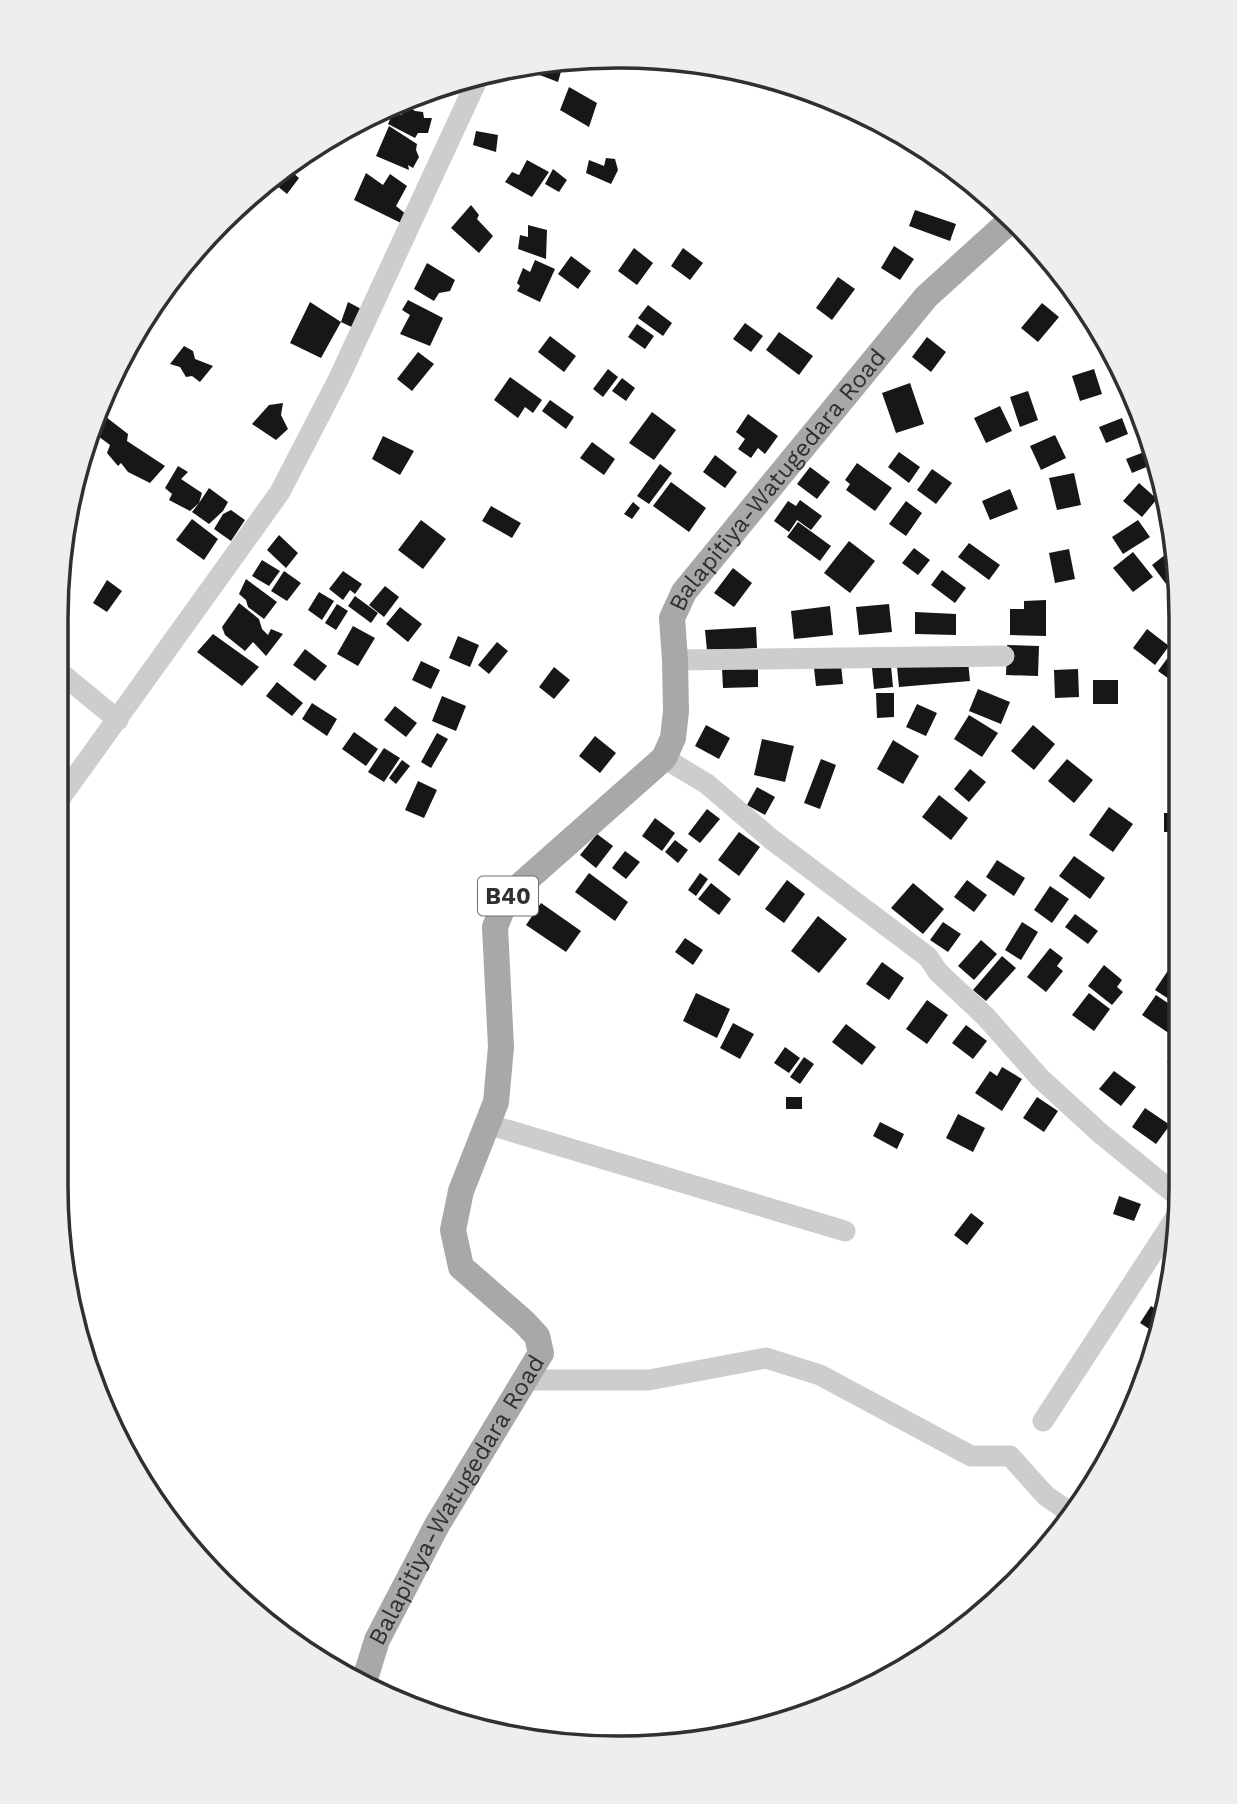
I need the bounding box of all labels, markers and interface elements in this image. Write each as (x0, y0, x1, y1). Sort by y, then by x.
street label: Balapitiya-Watugedara Road (663, 343, 892, 615)
road number: B40 (478, 876, 538, 916)
street label: Balapitiya-Watugedara Road (363, 1350, 550, 1650)

